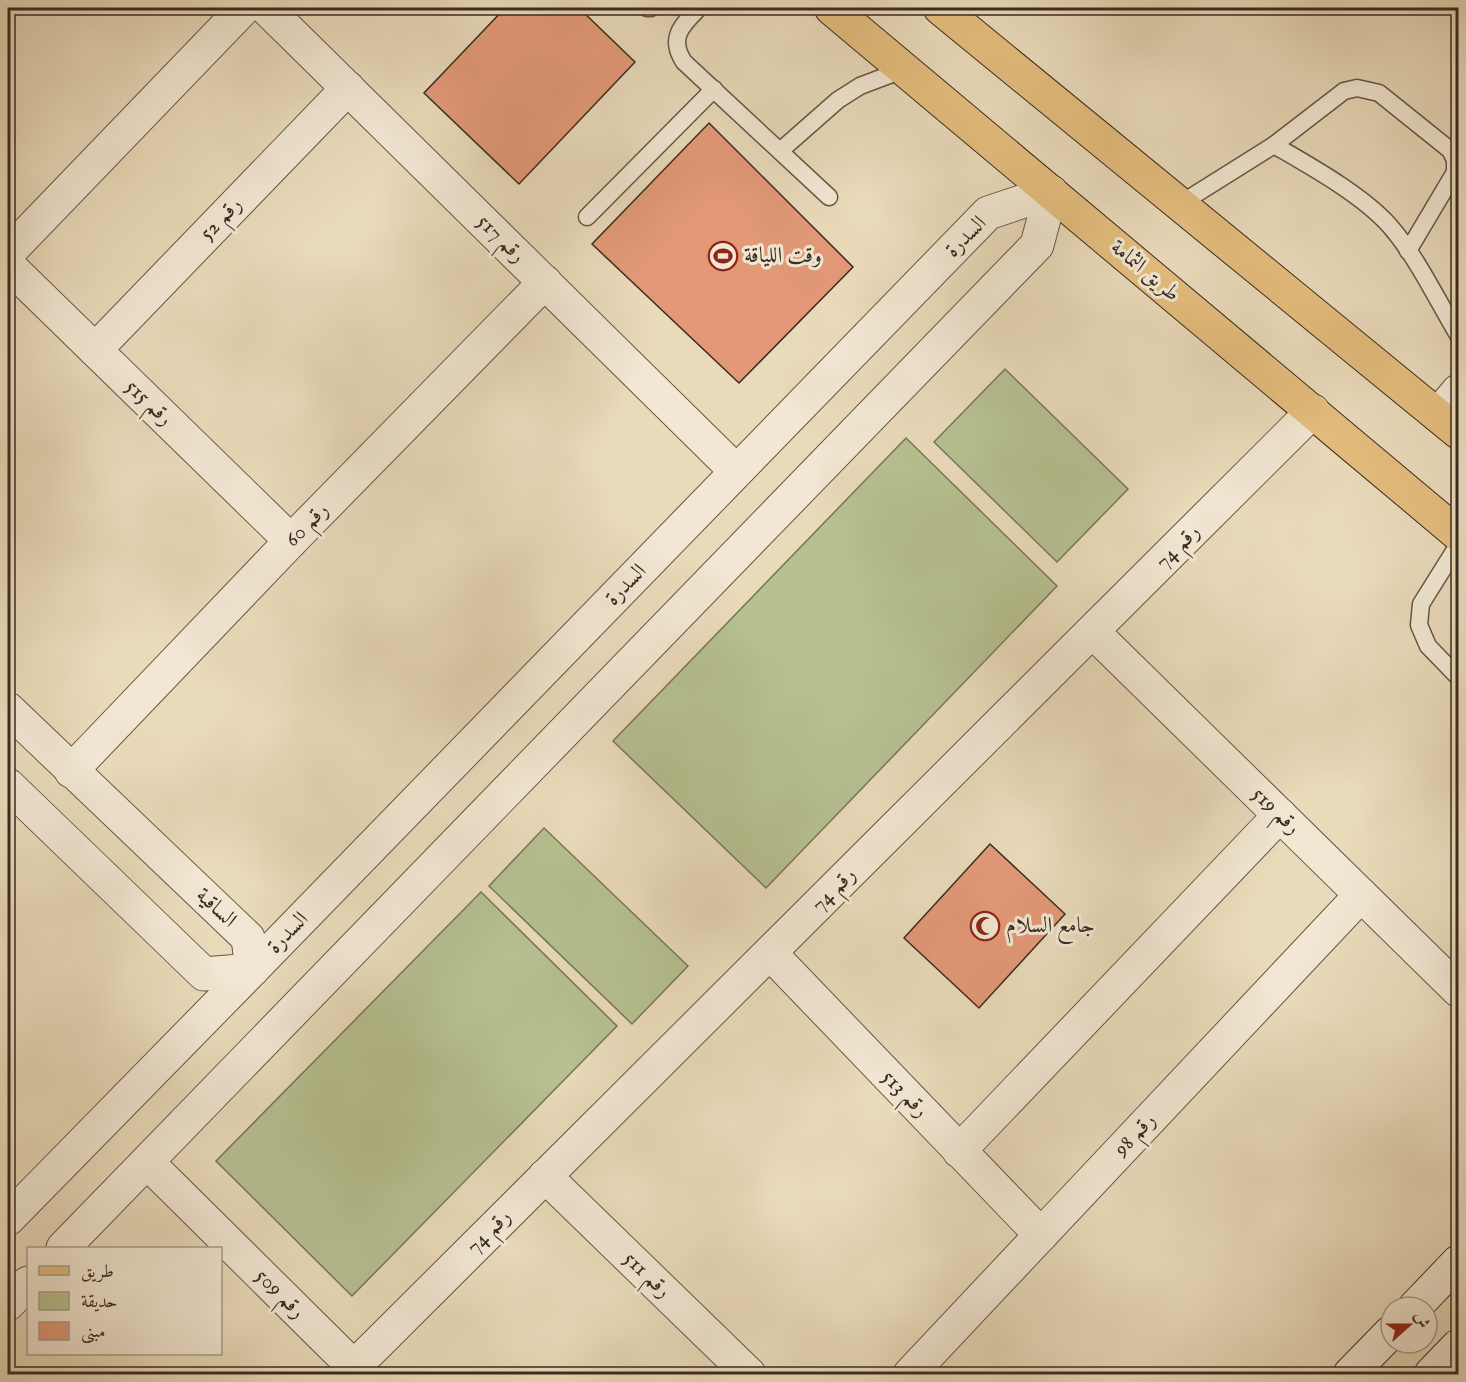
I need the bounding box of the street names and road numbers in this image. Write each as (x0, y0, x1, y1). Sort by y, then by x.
street label: رقم 52 (194, 191, 252, 250)
street label: رقم 517 (467, 209, 531, 273)
street label: السدرة (939, 210, 993, 264)
street label: طريق الثمامة (1104, 234, 1186, 308)
street label: رقم 515 (116, 374, 179, 436)
street label: رقم 60 (279, 497, 339, 557)
street label: رقم 74 (1150, 519, 1210, 579)
street label: السدرة (599, 558, 653, 612)
street label: رقم 519 (1242, 781, 1306, 845)
street label: رقم 74 (806, 862, 866, 922)
street label: الساقية (189, 882, 243, 934)
street label: السدرة (261, 906, 315, 960)
street label: رقم 513 (872, 1064, 935, 1127)
street label: رقم 98 (1107, 1107, 1166, 1167)
street label: رقم 74 (461, 1204, 521, 1264)
street label: رقم 511 (614, 1246, 677, 1308)
street label: رقم 509 (245, 1263, 311, 1329)

